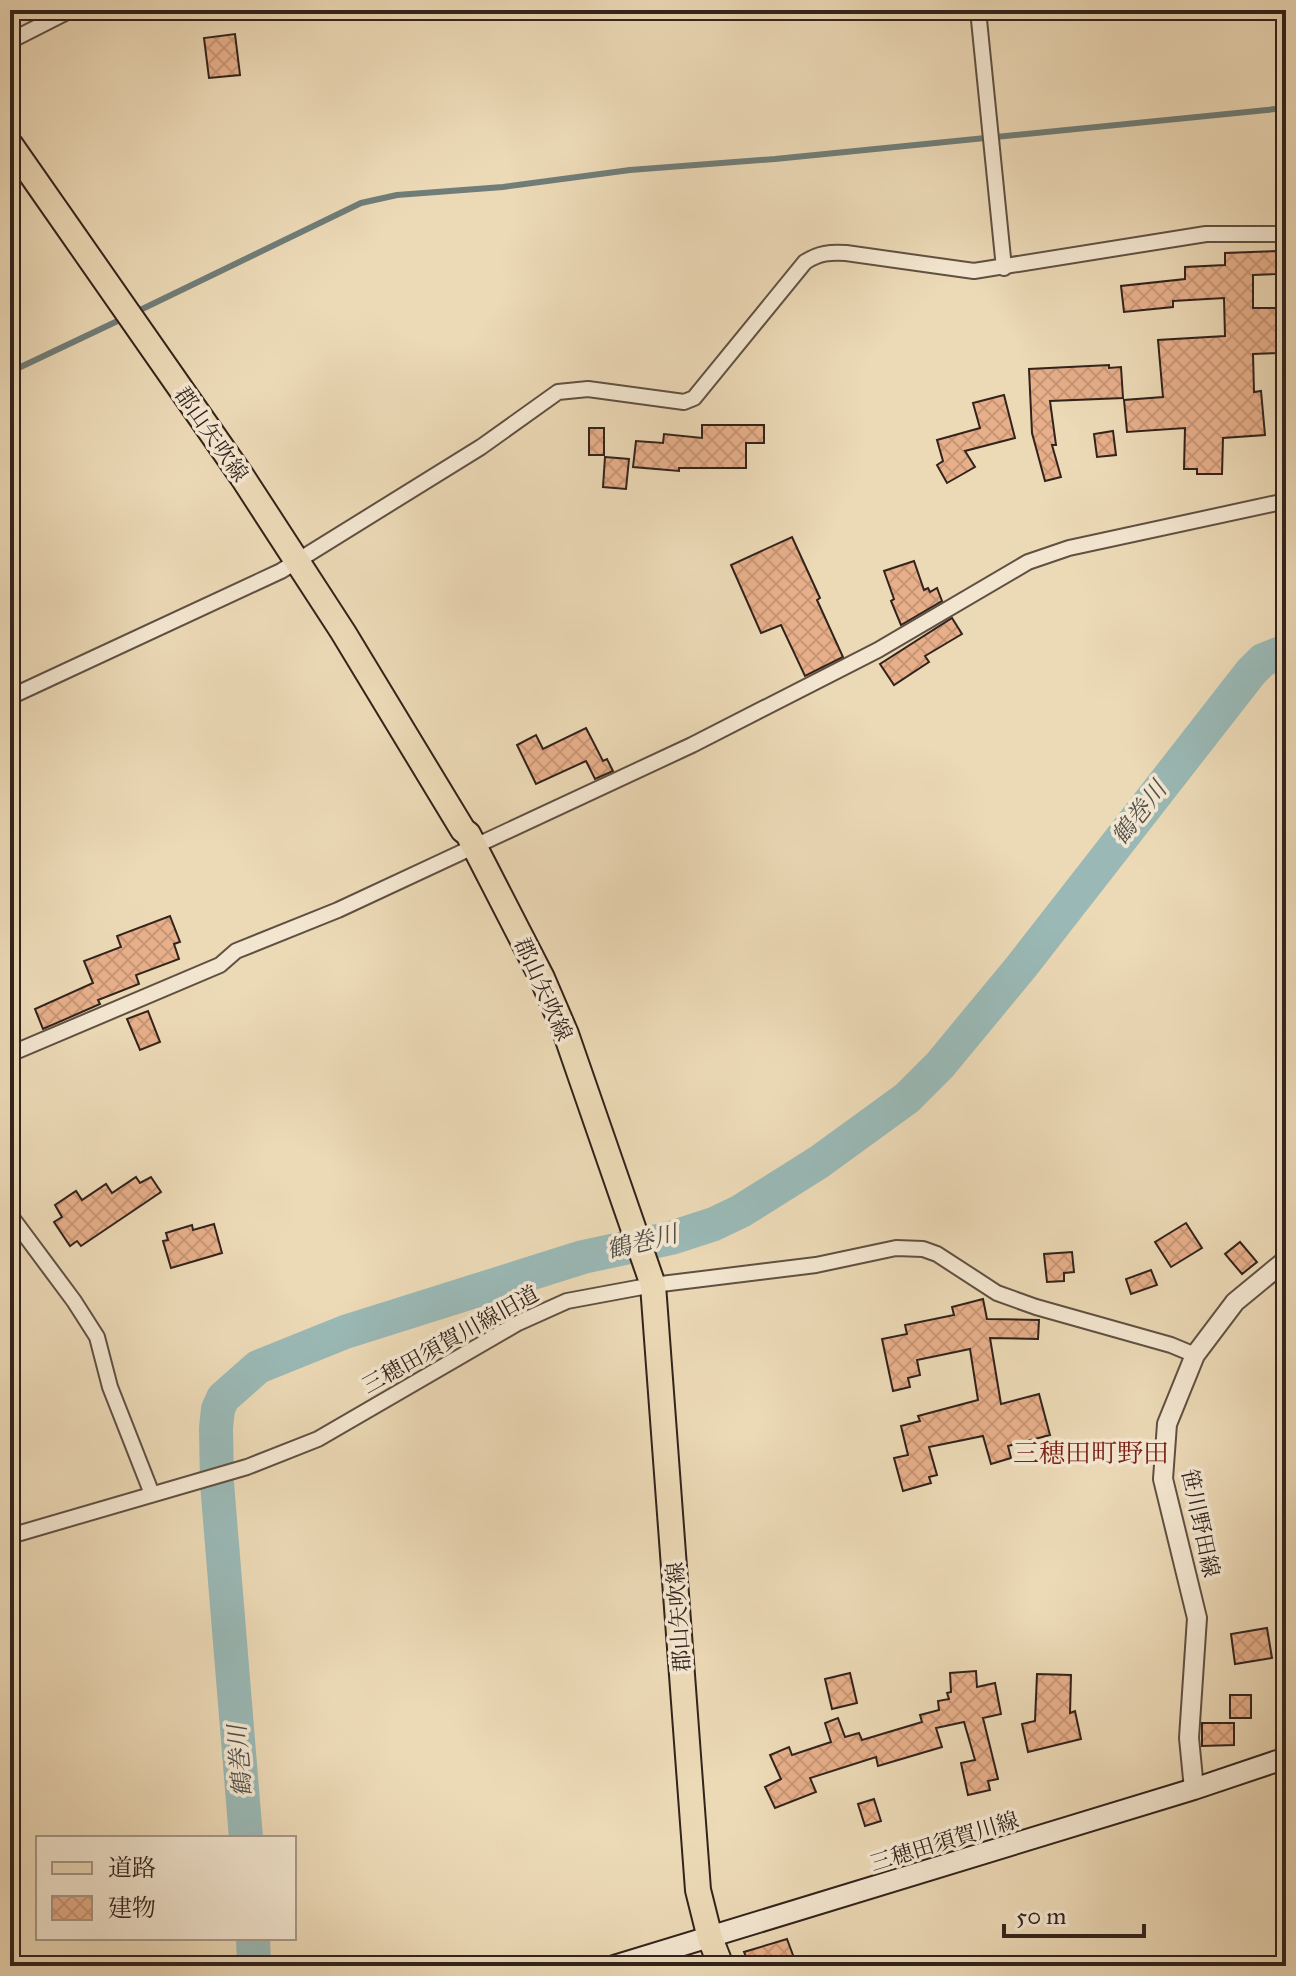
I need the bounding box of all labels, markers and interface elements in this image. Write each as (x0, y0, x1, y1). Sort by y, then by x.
street label: 郡山矢吹線 (169, 381, 254, 487)
water label: 鶴巻川 (1105, 773, 1175, 851)
street label: 郡山矢吹線 (509, 933, 578, 1045)
water label: 鶴巻川 (603, 1218, 683, 1265)
street label: 三穂田須賀川線旧道 (357, 1280, 543, 1399)
district label: 三穂田町野田 (1013, 1437, 1169, 1469)
street label: 笹川野田線 (1176, 1466, 1225, 1580)
street label: 郡山矢吹線 (661, 1561, 696, 1673)
water label: 鶴巻川 (222, 1721, 258, 1798)
street label: 三穂田須賀川線 (867, 1806, 1022, 1877)
legend (36, 1836, 296, 1940)
text: 道路 (108, 1853, 156, 1883)
scale bar (1004, 1888, 1144, 1938)
text: 建物 (108, 1893, 156, 1923)
text: 50 m (1016, 1901, 1066, 1931)

